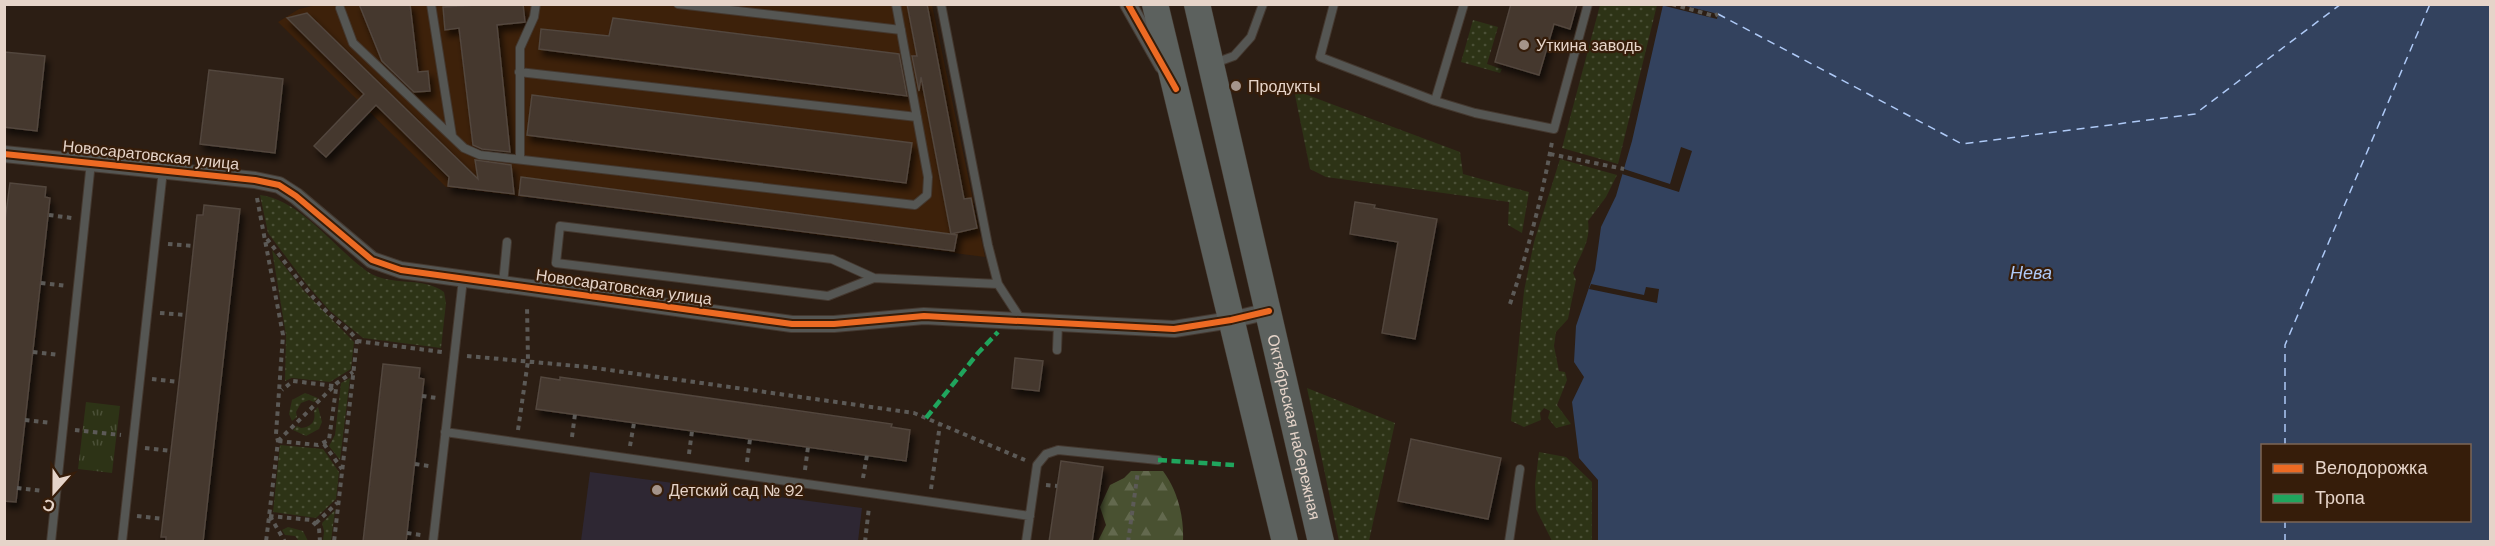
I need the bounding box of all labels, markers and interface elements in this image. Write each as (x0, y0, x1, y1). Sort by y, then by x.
place label: Уткина заводь (1536, 35, 1642, 56)
marker: Уткина заводь (1517, 38, 1531, 52)
place label: Продукты (1248, 76, 1320, 97)
marker: Продукты (1229, 79, 1243, 93)
street label: Новосаратовская улица (62, 135, 240, 175)
water label: Нева (2010, 261, 2052, 285)
street label: Новосаратовская улица (535, 264, 713, 310)
street label: Октябрьская набережная (1263, 332, 1326, 522)
legend (2261, 444, 2471, 522)
text: Велодорожка (2315, 456, 2428, 480)
north arrow (24, 462, 84, 522)
place label: Детский сад № 92 (669, 480, 803, 501)
marker: Детский сад № 92 (650, 483, 664, 497)
text: Тропа (2315, 486, 2366, 510)
text: С (39, 494, 58, 517)

